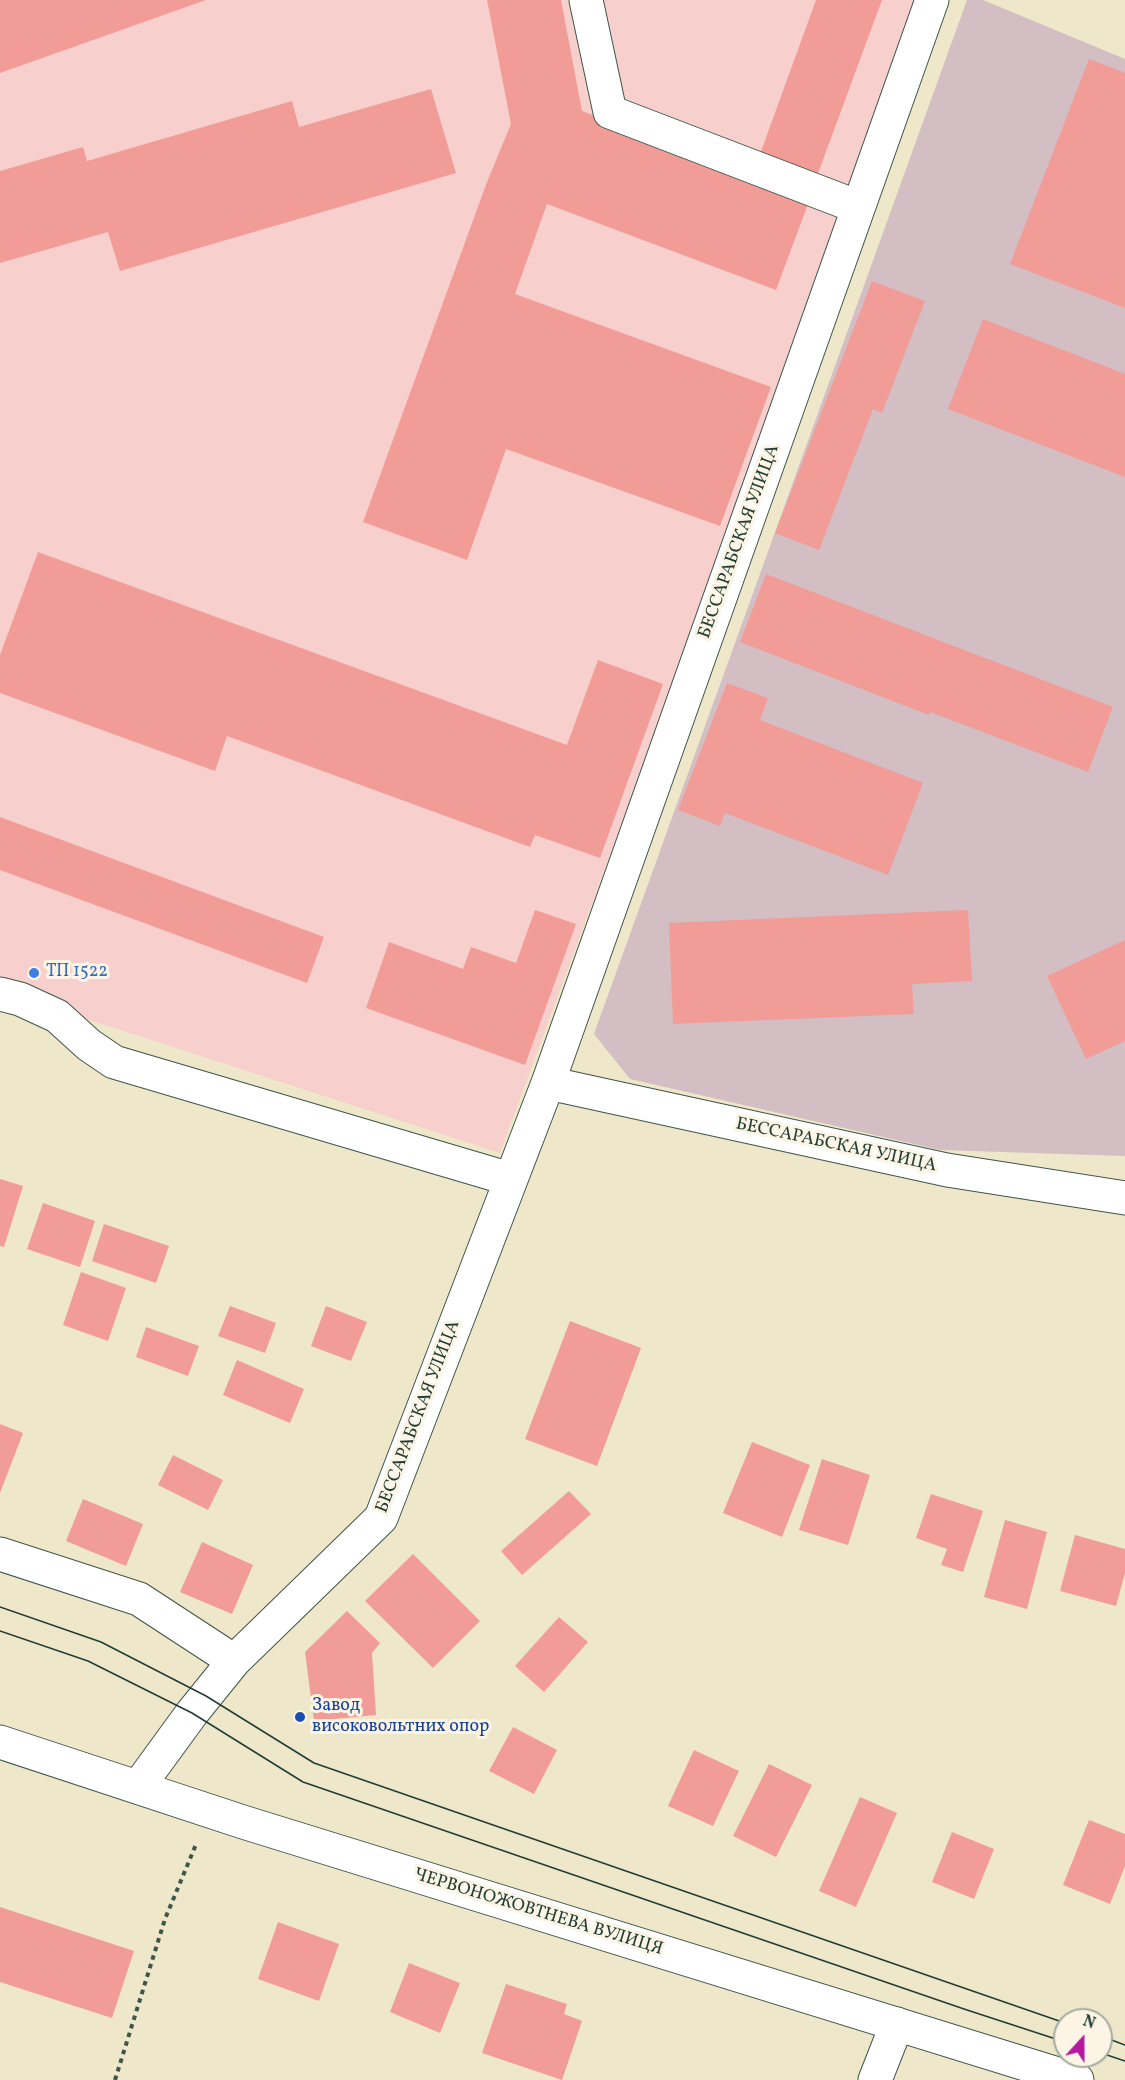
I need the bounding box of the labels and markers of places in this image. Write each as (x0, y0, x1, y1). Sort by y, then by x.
place label: ТП 1522 (46, 962, 108, 984)
marker: ТП 1522 (27, 966, 41, 980)
place label: Завод високовольтних опор (312, 1696, 489, 1738)
marker: Завод високовольтних опор (293, 1710, 307, 1724)

